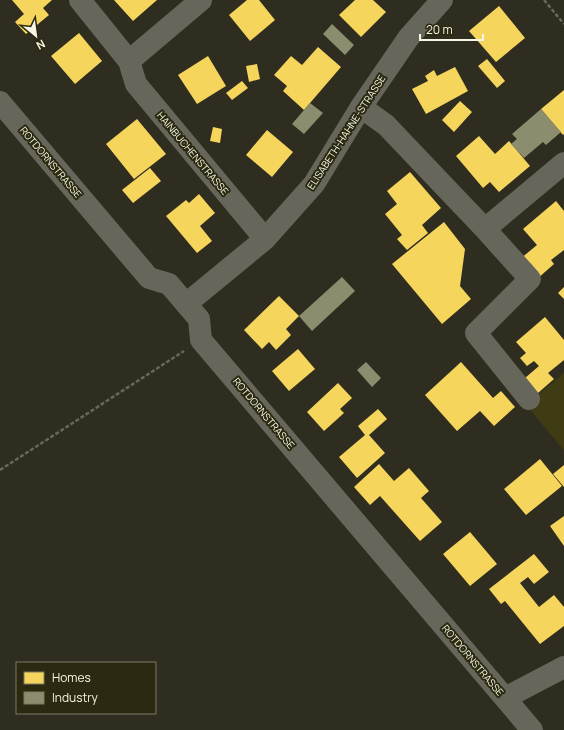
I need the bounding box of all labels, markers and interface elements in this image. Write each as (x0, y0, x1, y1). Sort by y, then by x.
north arrow (16, 16, 56, 56)
scale bar (420, 16, 483, 42)
text: 20 m (426, 21, 453, 38)
text: N (34, 37, 48, 54)
street label: ELISABETH-HAHNE-STRASSE (304, 72, 389, 192)
street label: HAINBUCHENSTRASSE (154, 108, 232, 198)
street label: ROTDORNSTRASSE (17, 123, 85, 201)
street label: ROTDORNSTRASSE (230, 374, 298, 452)
street label: ROTDORNSTRASSE (439, 621, 507, 699)
legend (16, 662, 156, 714)
text: Homes (52, 669, 91, 686)
text: Industry (52, 689, 98, 706)

